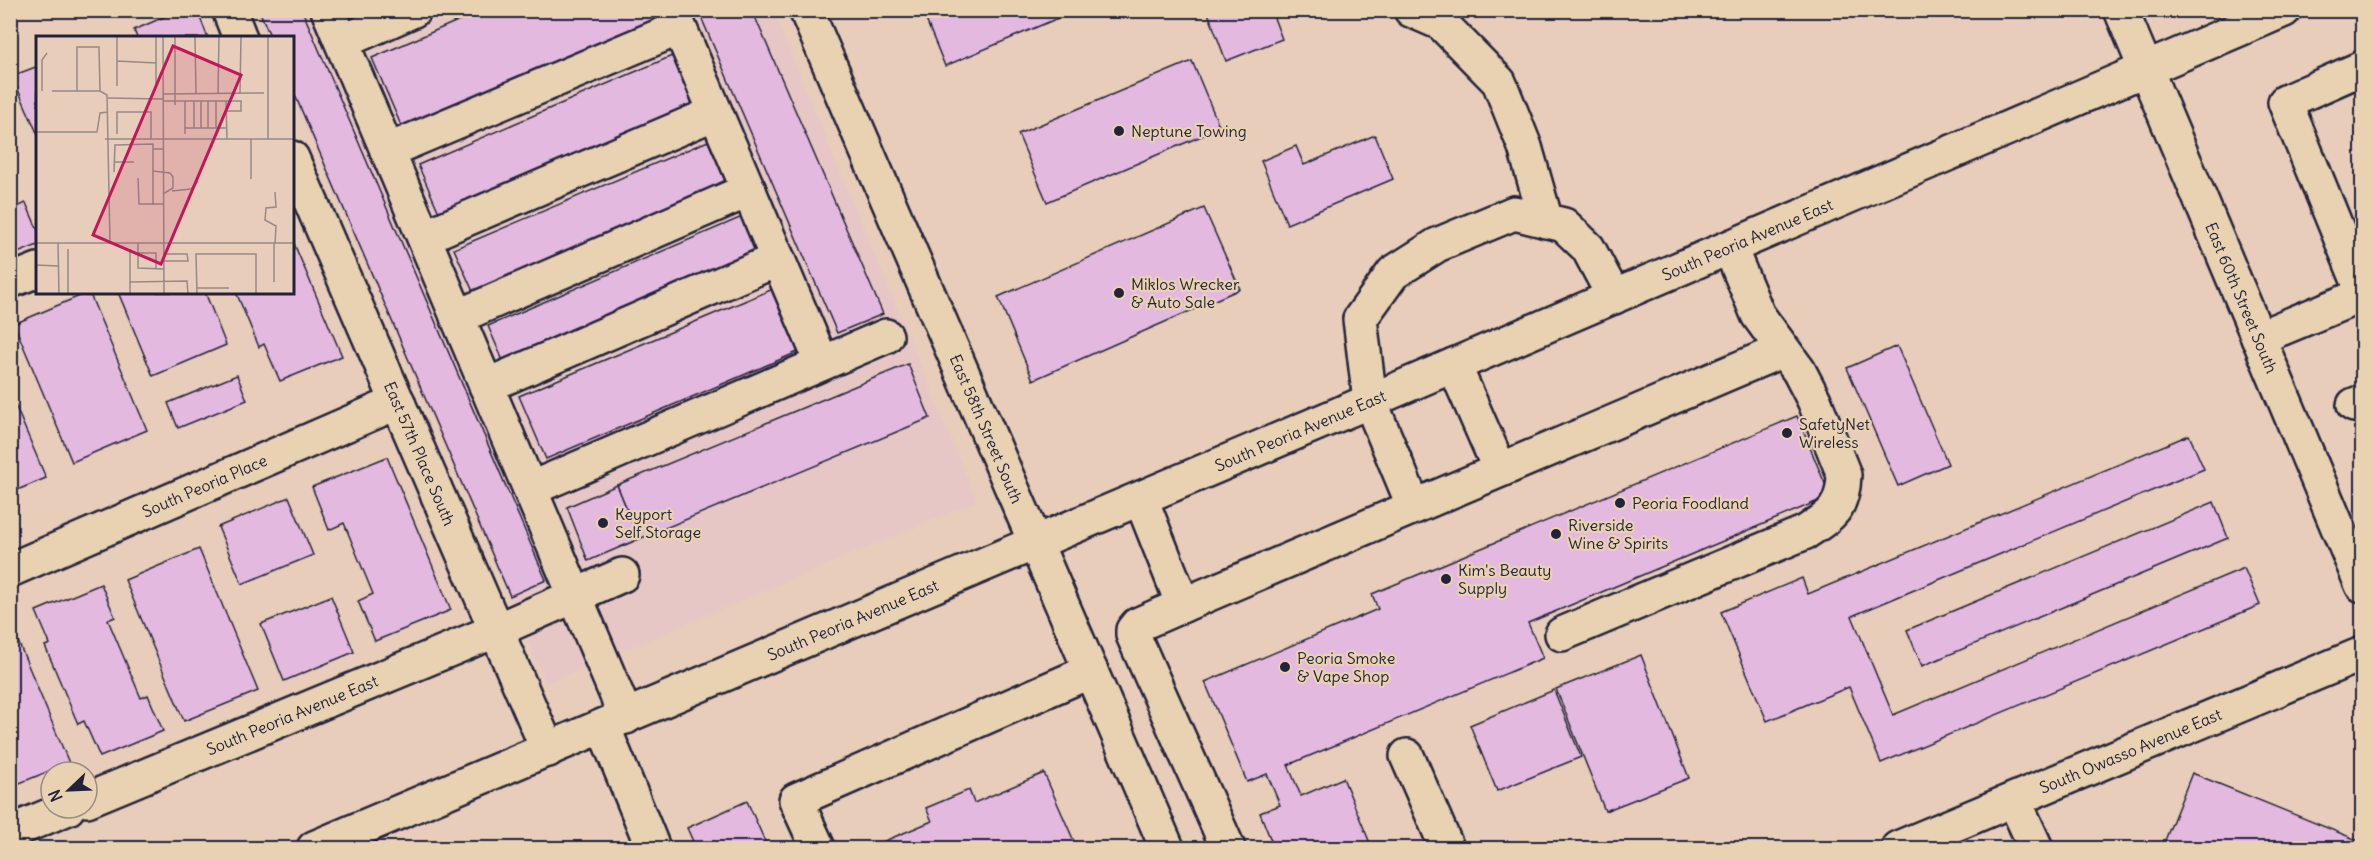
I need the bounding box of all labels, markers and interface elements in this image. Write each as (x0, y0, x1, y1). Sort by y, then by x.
inset map (36, 36, 294, 294)
place label: Neptune Towing (1131, 121, 1247, 141)
marker: Neptune Towing (1112, 124, 1126, 138)
street label: South Peoria Avenue East (1659, 194, 1836, 285)
street label: East 60th Street South (2201, 219, 2282, 376)
place label: Miklos Wrecker & Auto Sale (1131, 274, 1240, 312)
marker: Miklos Wrecker & Auto Sale (1112, 286, 1126, 300)
street label: East 58th Street South (946, 351, 1027, 506)
street label: East 57th Place South (380, 379, 460, 529)
street label: South Peoria Avenue East (1212, 385, 1389, 476)
place label: SafetyNet Wireless (1799, 414, 1871, 452)
marker: SafetyNet Wireless (1780, 426, 1794, 440)
street label: South Peoria Place (139, 450, 270, 522)
place label: Peoria Foodland (1632, 493, 1749, 513)
marker: Peoria Foodland (1613, 496, 1627, 510)
place label: Keyport Self Storage (615, 504, 701, 542)
place label: Riverside Wine & Spirits (1568, 515, 1668, 553)
marker: Keyport Self Storage (596, 516, 610, 530)
marker: Riverside Wine & Spirits (1549, 527, 1563, 541)
place label: Kim's Beauty Supply (1458, 560, 1551, 598)
marker: Kim's Beauty Supply (1439, 572, 1453, 586)
street label: South Peoria Avenue East (764, 575, 942, 665)
place label: Peoria Smoke & Vape Shop (1297, 648, 1395, 686)
marker: Peoria Smoke & Vape Shop (1278, 660, 1292, 674)
street label: South Peoria Avenue East (203, 670, 381, 759)
street label: South Owasso Avenue East (2036, 704, 2225, 798)
north arrow (39, 760, 99, 820)
text: N (44, 787, 67, 805)

